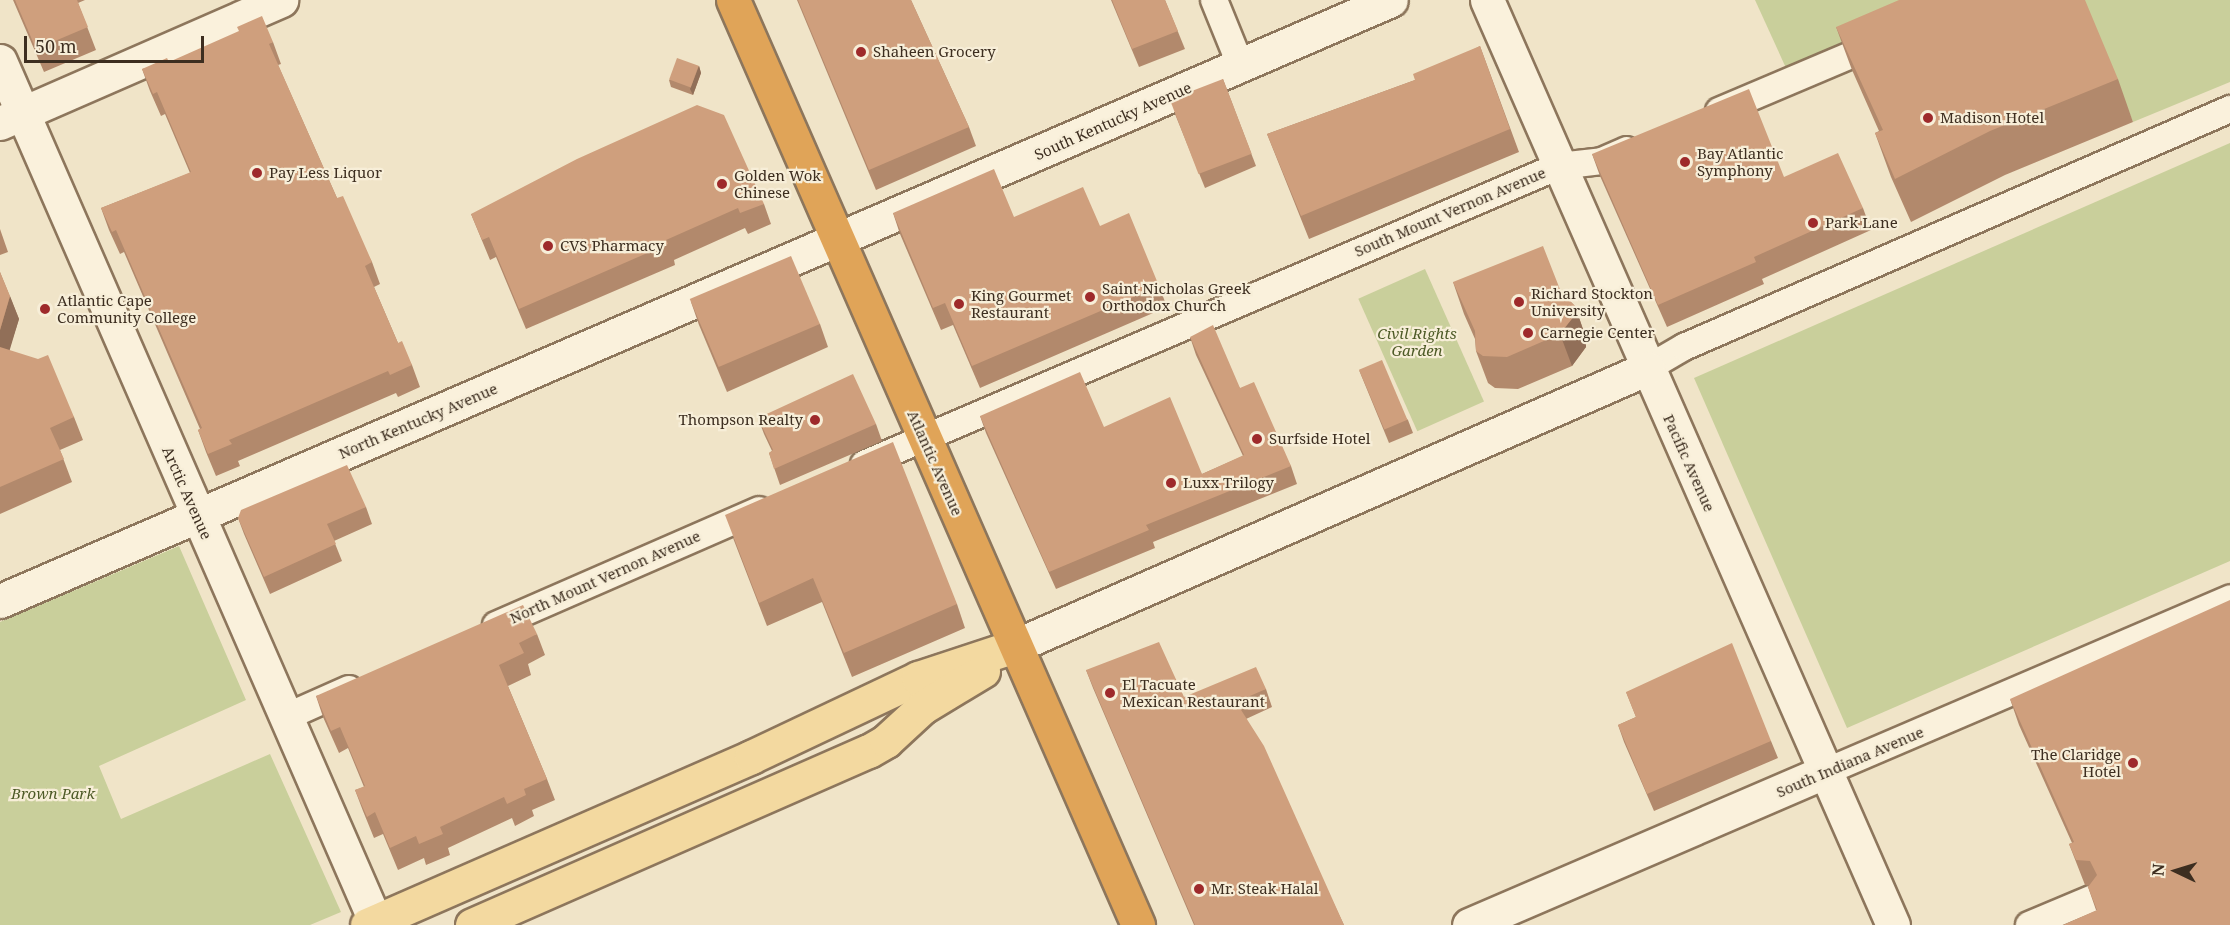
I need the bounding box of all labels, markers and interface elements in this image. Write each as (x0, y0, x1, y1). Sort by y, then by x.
scale bar (27, 24, 207, 62)
text: 50 m (35, 34, 77, 58)
place label: Shaheen Grocery (873, 43, 996, 61)
marker: Shaheen Grocery (854, 45, 868, 59)
street label: South Kentucky Avenue (1032, 78, 1194, 164)
place label: Madison Hotel (1940, 109, 2044, 127)
marker: Madison Hotel (1921, 111, 1935, 125)
place label: Bay Atlantic Symphony (1697, 144, 1783, 179)
marker: Bay Atlantic Symphony (1678, 155, 1692, 169)
street label: South Mount Vernon Avenue (1352, 163, 1548, 261)
place label: Pay Less Liquor (269, 164, 382, 182)
marker: Pay Less Liquor (250, 166, 264, 180)
place label: Golden Wok Chinese (734, 166, 821, 201)
marker: Golden Wok Chinese (715, 177, 729, 191)
place label: Park Lane (1825, 214, 1898, 232)
marker: Park Lane (1806, 216, 1820, 230)
place label: CVS Pharmacy (560, 237, 664, 255)
marker: CVS Pharmacy (541, 239, 555, 253)
place label: Saint Nicholas Greek Orthodox Church (1102, 279, 1250, 314)
place label: Richard Stockton University (1531, 284, 1653, 319)
place label: King Gourmet Restaurant (971, 286, 1071, 321)
marker: Saint Nicholas Greek Orthodox Church (1083, 290, 1097, 304)
place label: Atlantic Cape Community College (57, 291, 196, 326)
marker: Richard Stockton University (1512, 295, 1526, 309)
marker: King Gourmet Restaurant (952, 297, 966, 311)
marker: Atlantic Cape Community College (38, 302, 52, 316)
park label: Civil Rights Garden (1377, 324, 1457, 359)
place label: Carnegie Center (1540, 324, 1654, 342)
marker: Carnegie Center (1521, 326, 1535, 340)
street label: North Kentucky Avenue (336, 379, 500, 463)
street label: Atlantic Avenue (904, 407, 966, 519)
place label: Thompson Realty (679, 411, 803, 429)
street label: Pacific Avenue (1660, 412, 1718, 514)
marker: Thompson Realty (808, 413, 822, 427)
place label: Surfside Hotel (1269, 430, 1370, 448)
marker: Surfside Hotel (1250, 432, 1264, 446)
street label: Arctic Avenue (158, 444, 216, 542)
place label: Luxx Trilogy (1183, 474, 1274, 492)
marker: Luxx Trilogy (1164, 476, 1178, 490)
street label: North Mount Vernon Avenue (507, 527, 703, 627)
place label: El Tacuate Mexican Restaurant (1122, 675, 1265, 710)
marker: El Tacuate Mexican Restaurant (1103, 686, 1117, 700)
street label: South Indiana Avenue (1774, 723, 1926, 801)
place label: The Claridge Hotel (2031, 745, 2121, 780)
marker: The Claridge Hotel (2126, 756, 2140, 770)
park label: Brown Park (11, 785, 95, 803)
north arrow (2146, 841, 2206, 901)
text: N (2147, 863, 2169, 877)
place label: Mr. Steak Halal (1211, 880, 1319, 898)
marker: Mr. Steak Halal (1192, 882, 1206, 896)

